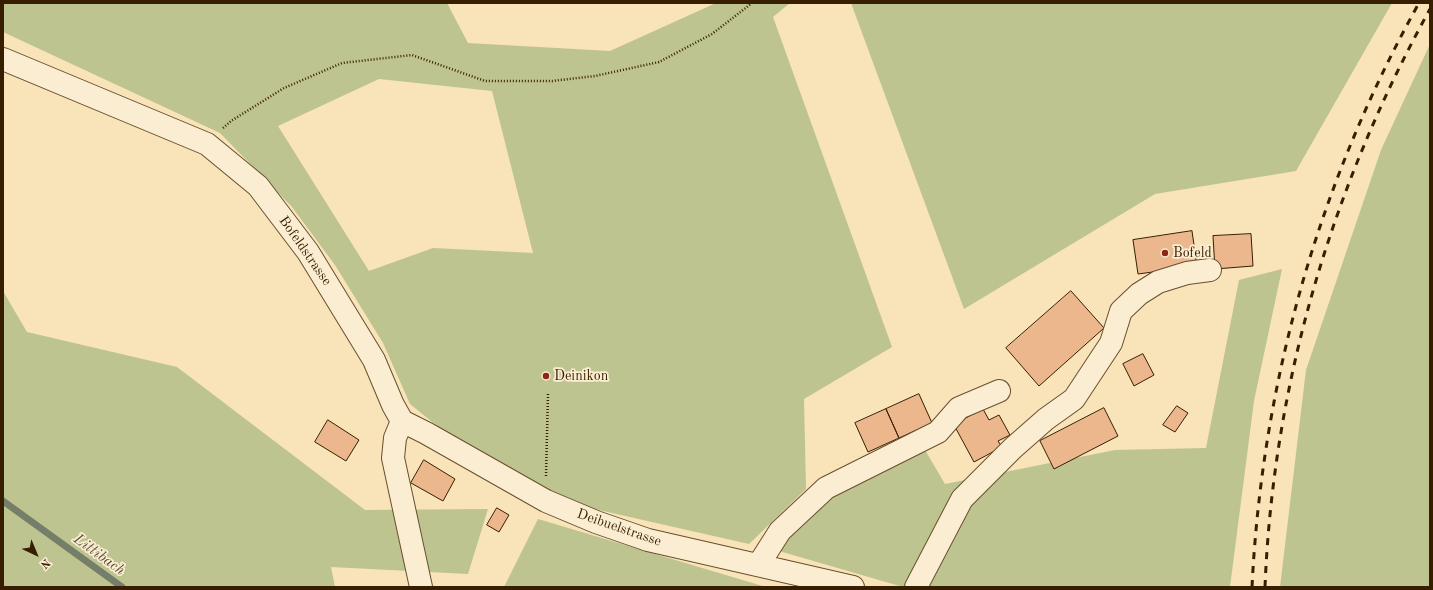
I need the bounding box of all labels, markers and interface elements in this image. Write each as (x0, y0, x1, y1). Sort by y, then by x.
street label: Bofeldstrasse (275, 213, 335, 289)
place label: Bofeld (1173, 245, 1212, 261)
marker: Bofeld (1160, 248, 1170, 258)
place label: Deinikon (554, 368, 608, 384)
marker: Deinikon (541, 371, 551, 381)
street label: Deibuelstrasse (575, 506, 663, 550)
water label: Littibach (70, 530, 128, 580)
north arrow (16, 534, 56, 574)
text: N (38, 556, 52, 570)

